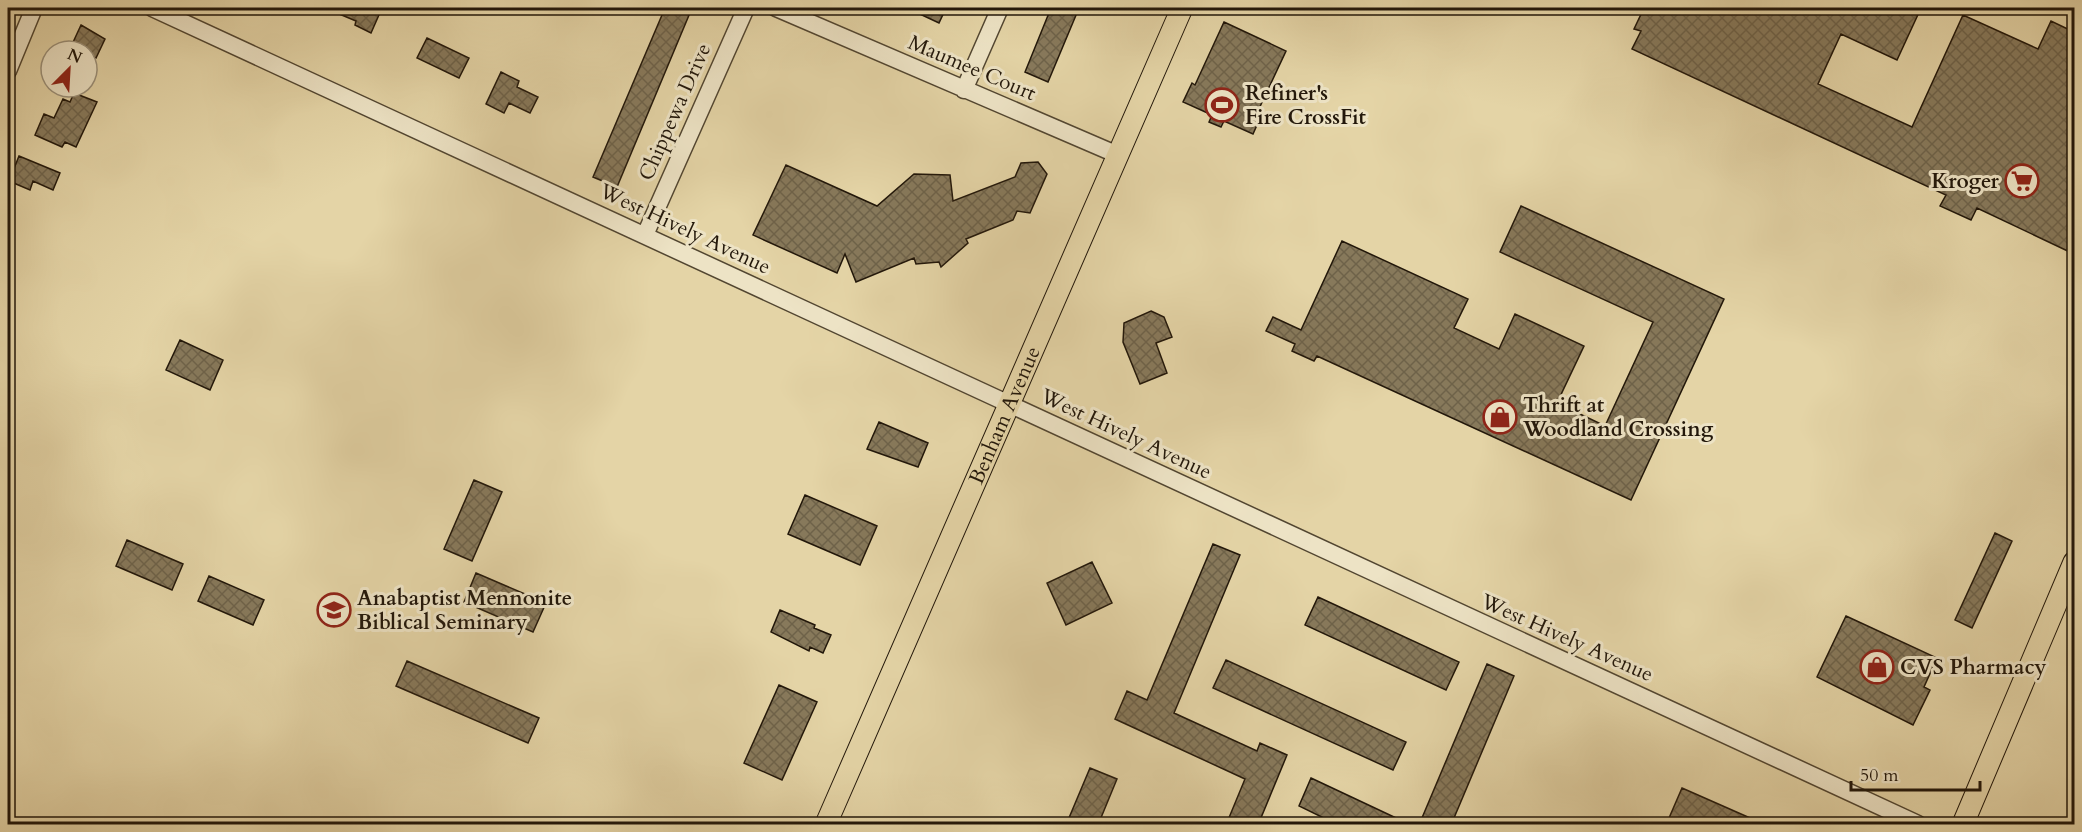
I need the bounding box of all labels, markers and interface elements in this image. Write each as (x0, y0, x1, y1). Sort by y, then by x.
street label: Maumee Court (904, 28, 1041, 108)
north arrow (39, 39, 99, 99)
street label: Chippewa Drive (632, 39, 718, 185)
text: N (64, 43, 86, 69)
place label: Refiner's Fire CrossFit (1245, 79, 1367, 132)
sports icon: Refiner's Fire CrossFit (1204, 87, 1240, 123)
supermarket icon: Kroger (2004, 163, 2040, 199)
place label: Kroger (1931, 167, 2000, 196)
street label: West Hively Avenue (594, 176, 775, 281)
street label: Benham Avenue (961, 342, 1047, 489)
street label: West Hively Avenue (1035, 381, 1216, 486)
place label: Thrift at Woodland Crossing (1522, 391, 1714, 444)
shop icon: Thrift at Woodland Crossing (1482, 399, 1518, 435)
place label: Anabaptist Mennonite Biblical Seminary (357, 584, 572, 637)
street label: West Hively Avenue (1475, 587, 1658, 689)
school or university icon: Anabaptist Mennonite Biblical Seminary (316, 592, 352, 628)
shop icon: CVS Pharmacy (1859, 649, 1895, 685)
place label: CVS Pharmacy (1900, 653, 2047, 682)
scale bar (1851, 754, 1980, 792)
text: 50 m (1860, 763, 1899, 788)

